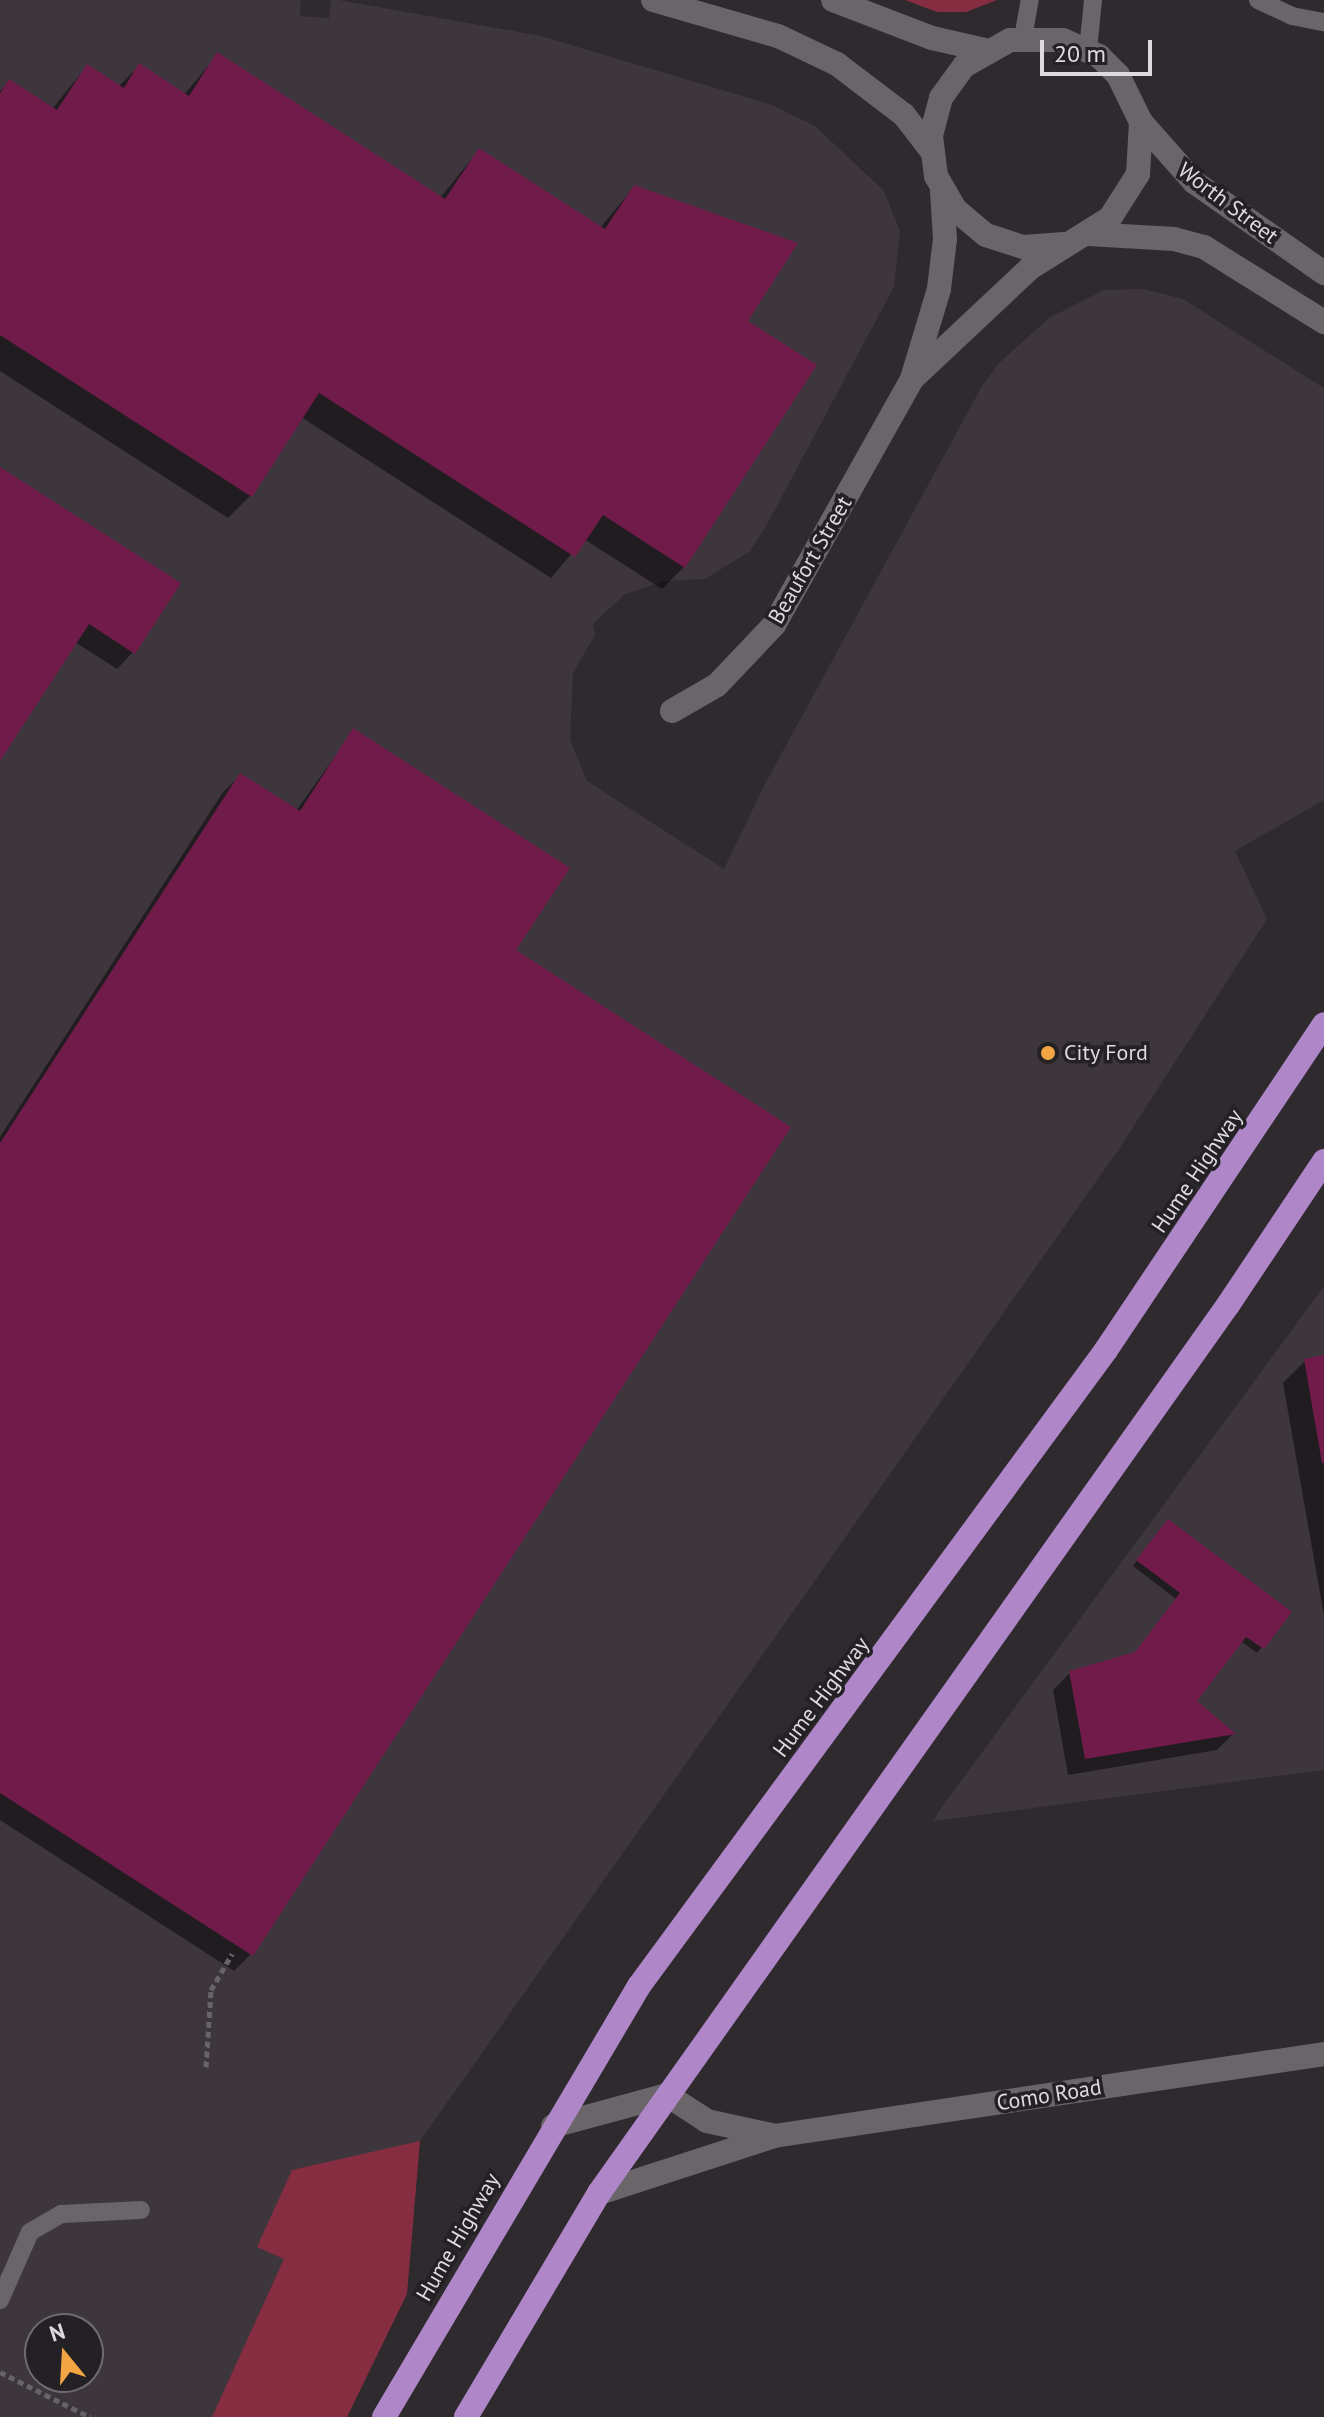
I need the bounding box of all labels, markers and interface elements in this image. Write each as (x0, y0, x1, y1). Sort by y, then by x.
scale bar (1044, 24, 1156, 74)
text: 20 m (1054, 38, 1106, 69)
street label: Worth Street (1173, 157, 1283, 249)
street label: Beaufort Street (763, 491, 857, 629)
place label: City Ford (1064, 1040, 1149, 1066)
marker: City Ford (1039, 1044, 1057, 1062)
street label: Hume Highway (1146, 1104, 1248, 1238)
street label: Hume Highway (767, 1632, 875, 1762)
street label: Como Road (995, 2074, 1103, 2116)
street label: Hume Highway (411, 2168, 505, 2306)
north arrow (24, 2313, 104, 2393)
text: N (46, 2317, 68, 2348)

